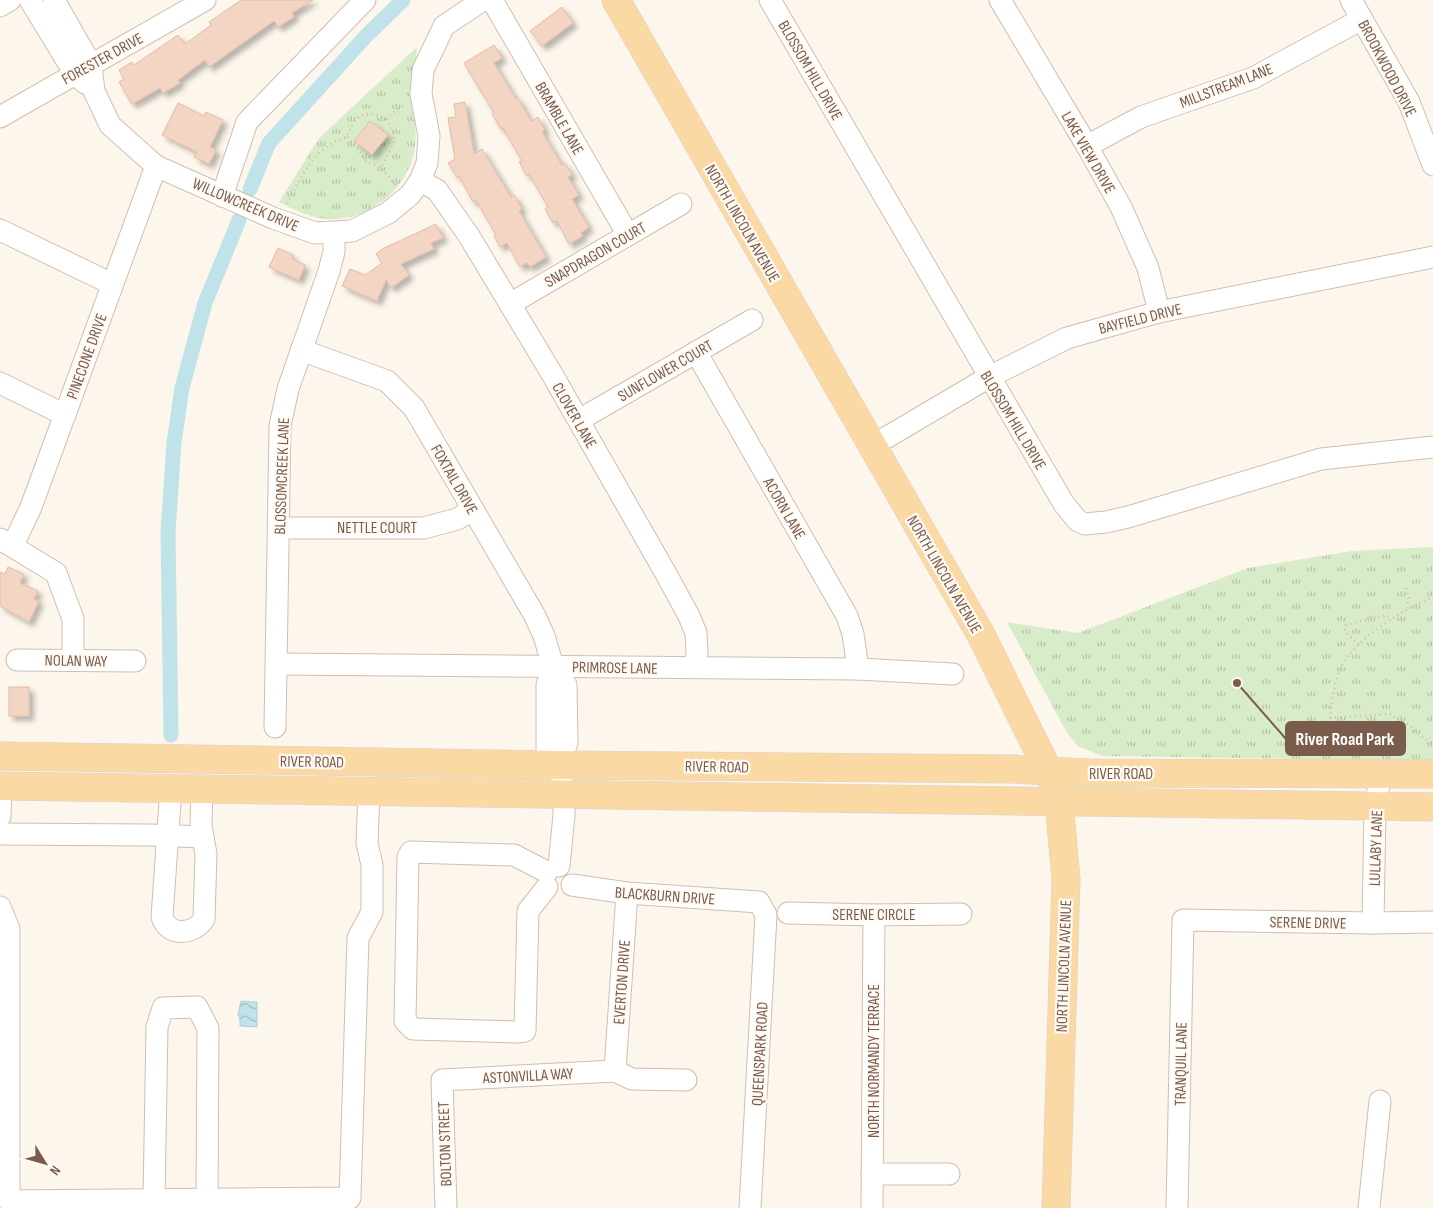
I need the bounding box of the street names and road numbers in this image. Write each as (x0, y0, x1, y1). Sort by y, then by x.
street label: BROOKWOOD DRIVE (1353, 17, 1420, 120)
street label: BLOSSOM HILL DRIVE (773, 18, 846, 124)
street label: FORESTER DRIVE (59, 29, 147, 89)
street label: MILLSTREAM LANE (1177, 60, 1276, 113)
street label: BRAMBLE LANE (530, 79, 587, 158)
street label: LAKE VIEW DRIVE (1057, 108, 1119, 197)
street label: NORTH LINCOLN AVENUE (700, 162, 783, 286)
street label: WILLOWCREEK DRIVE (189, 174, 301, 236)
street label: SNAPDRAGON COURT (542, 218, 650, 292)
street label: BAYFIELD DRIVE (1097, 300, 1184, 339)
street label: PINECONE DRIVE (63, 311, 112, 402)
street label: SUNFLOWER COURT (615, 336, 717, 406)
street label: BLOSSOM HILL DRIVE (976, 368, 1050, 474)
street label: CLOVER LANE (547, 380, 600, 452)
street label: BLOSSOMCREEK LANE (271, 417, 294, 535)
street label: FOXTAIL DRIVE (426, 442, 481, 518)
street label: ACORN LANE (758, 474, 809, 543)
street label: NORTH LINCOLN AVENUE (902, 513, 985, 637)
street label: NETTLE COURT (337, 519, 417, 538)
street label: NOLAN WAY (45, 651, 108, 672)
street label: PRIMROSE LANE (572, 658, 658, 679)
street label: RIVER ROAD (280, 752, 344, 773)
street label: RIVER ROAD (685, 757, 749, 778)
street label: RIVER ROAD (1089, 765, 1153, 784)
street label: LULLABY LANE (1366, 810, 1387, 887)
street label: BLACKBURN DRIVE (614, 884, 716, 909)
street label: NORTH LINCOLN AVENUE (1053, 899, 1076, 1033)
street label: SERENE CIRCLE (832, 906, 916, 925)
street label: SERENE DRIVE (1269, 913, 1347, 934)
street label: EVERTON DRIVE (610, 939, 635, 1025)
street label: NORTH NORMANDY TERRACE (865, 984, 884, 1138)
street label: QUEENSPARK ROAD (748, 1001, 773, 1107)
street label: TRANQUIL LANE (1171, 1022, 1192, 1106)
street label: ASTONVILLA WAY (481, 1065, 574, 1088)
street label: BOLTON STREET (435, 1101, 456, 1187)

